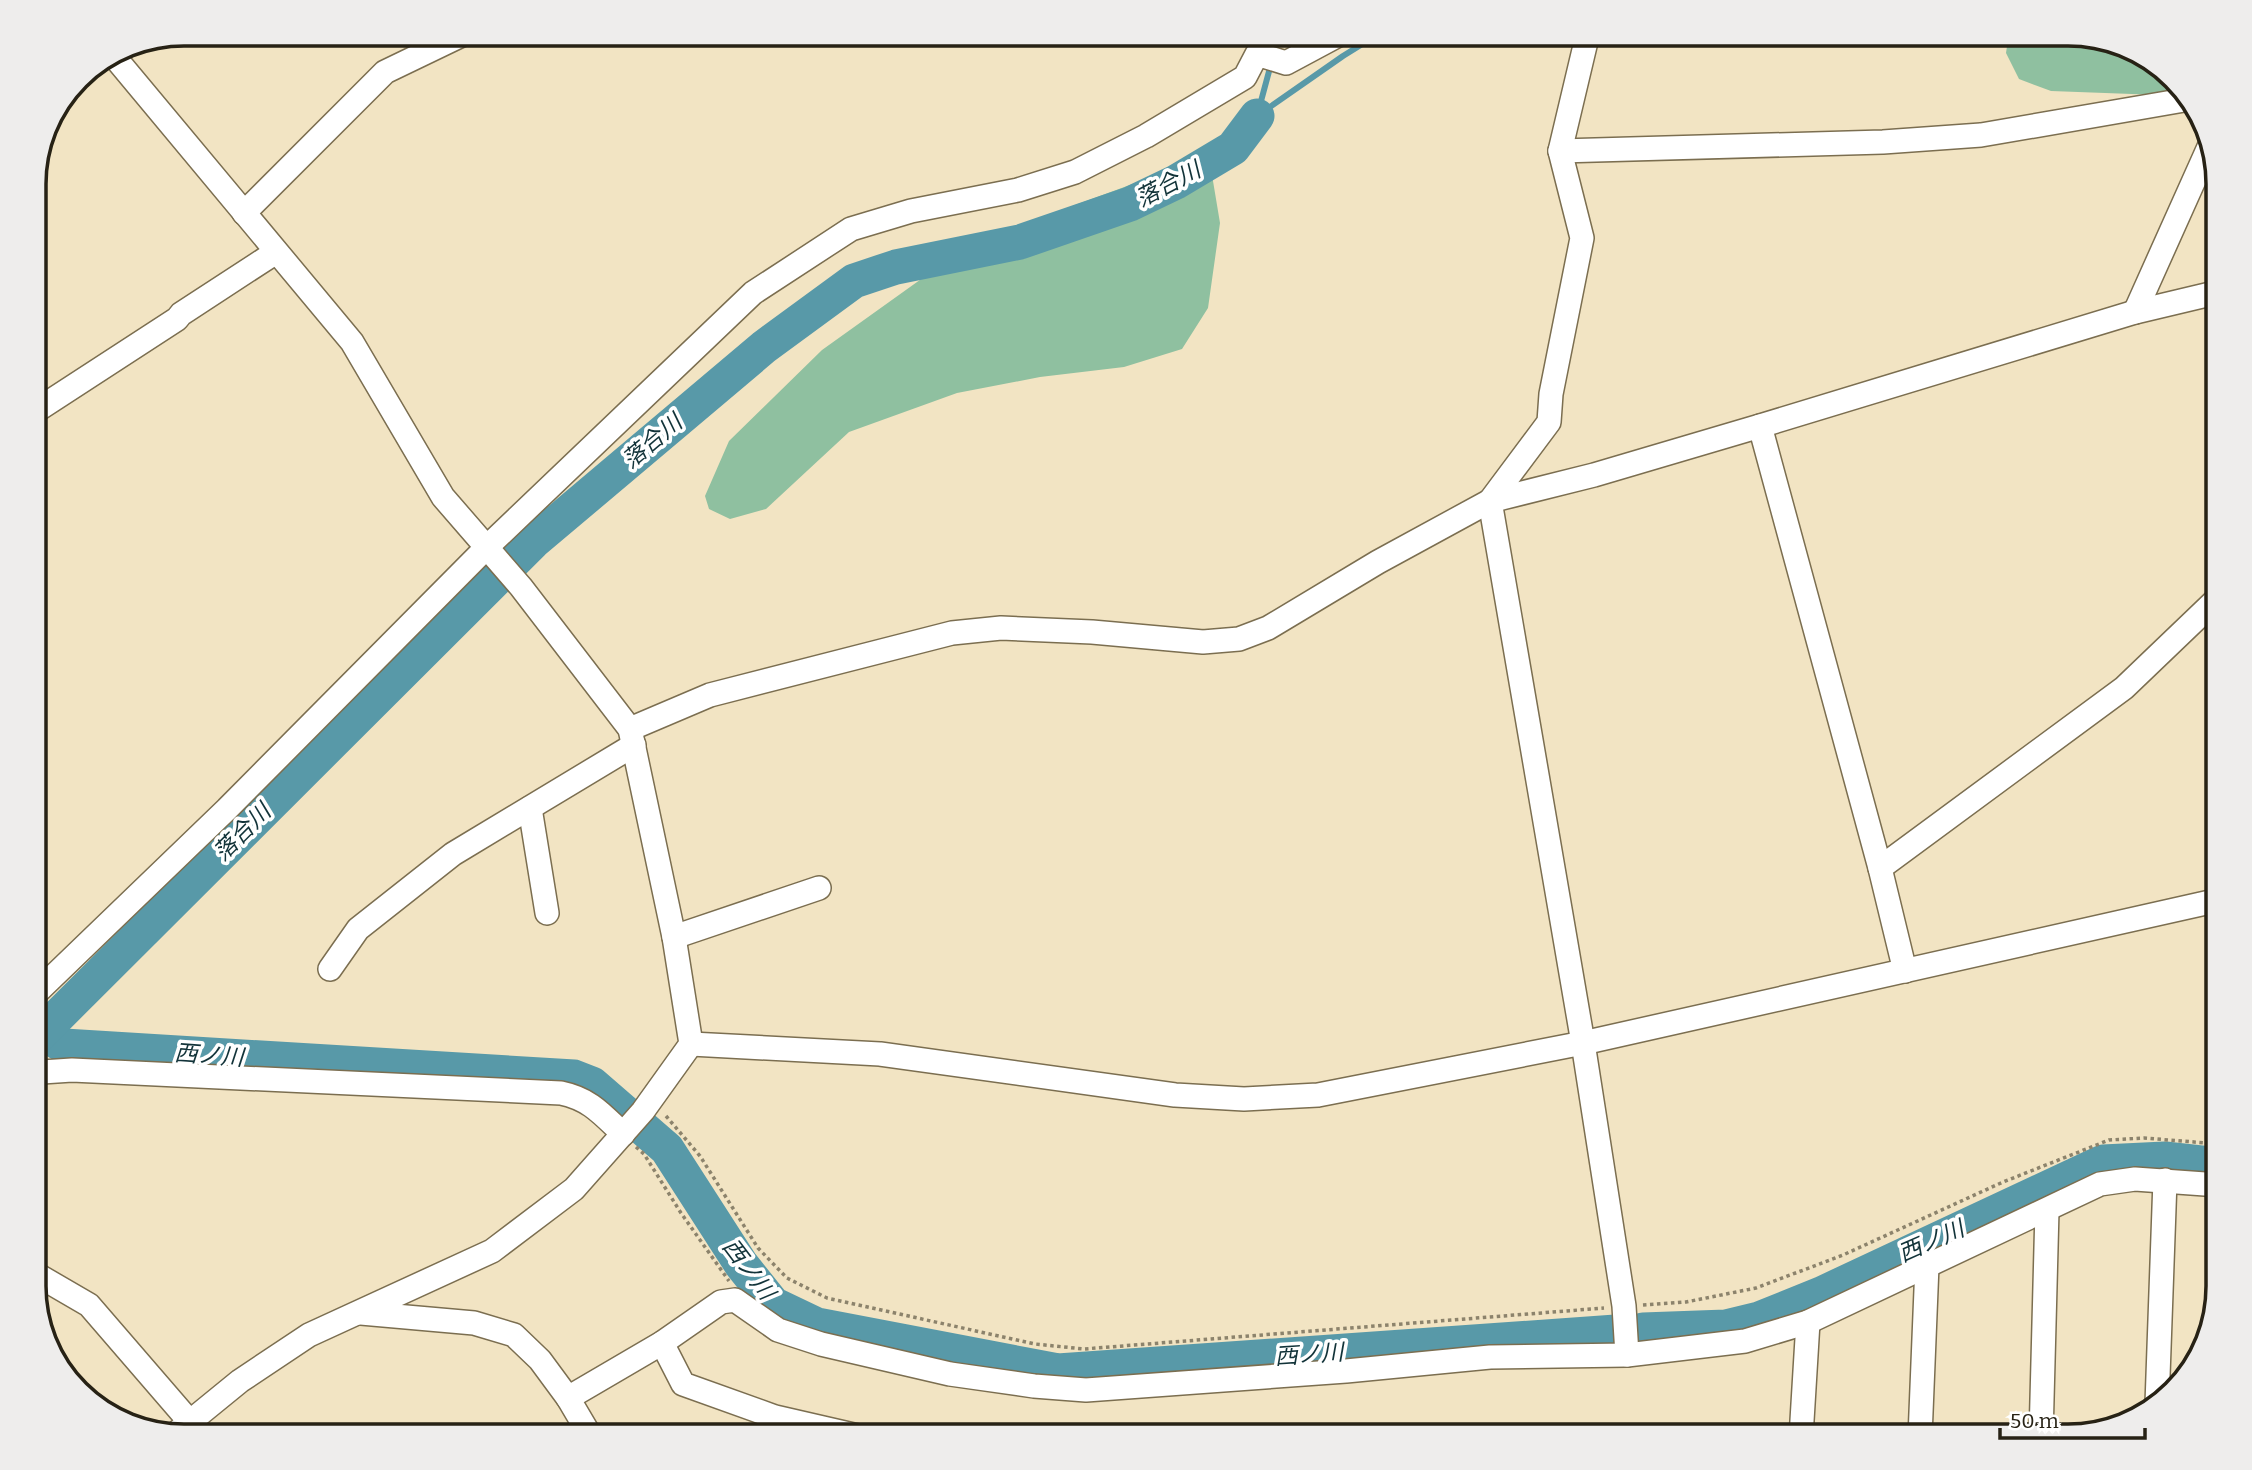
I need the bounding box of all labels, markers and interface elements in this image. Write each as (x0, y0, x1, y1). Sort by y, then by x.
water label: 落合川 (1131, 154, 1208, 213)
water label: 落合川 (617, 406, 690, 474)
water label: 落合川 (208, 796, 278, 866)
water label: 西ノ川 (174, 1039, 247, 1072)
water label: 西ノ川 (1894, 1213, 1971, 1268)
water label: 西ノ川 (717, 1233, 783, 1307)
water label: 西ノ川 (1274, 1337, 1347, 1370)
scale bar (2000, 1396, 2145, 1440)
text: 50 m (2010, 1408, 2059, 1434)

